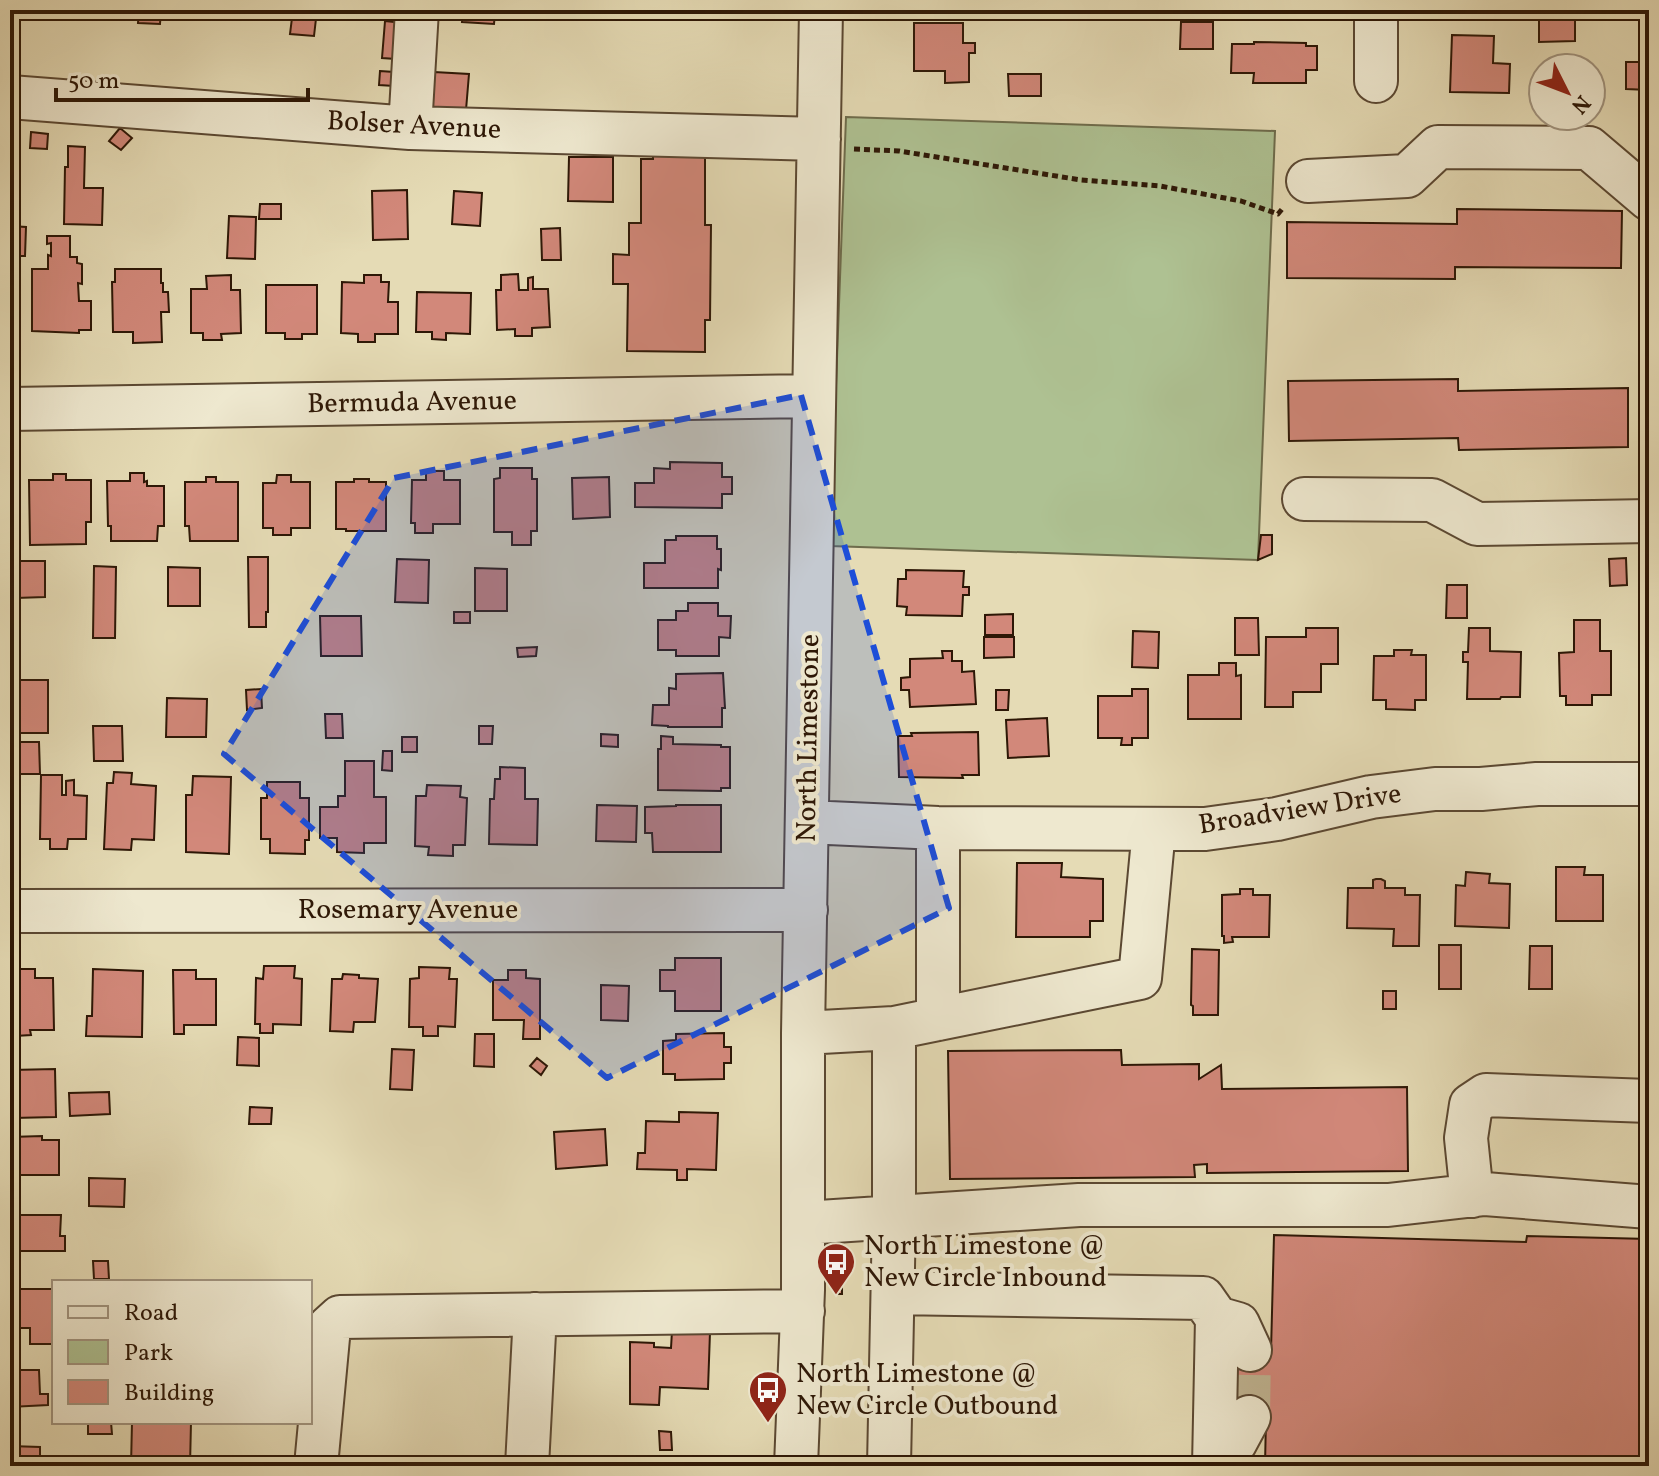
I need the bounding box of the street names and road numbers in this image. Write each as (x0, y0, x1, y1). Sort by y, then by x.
street label: Bolser Avenue (326, 102, 502, 150)
street label: Bermuda Avenue (307, 382, 517, 424)
street label: North Limestone (788, 634, 830, 842)
street label: Broadview Drive (1196, 775, 1404, 845)
street label: Rosemary Avenue (298, 891, 518, 930)

